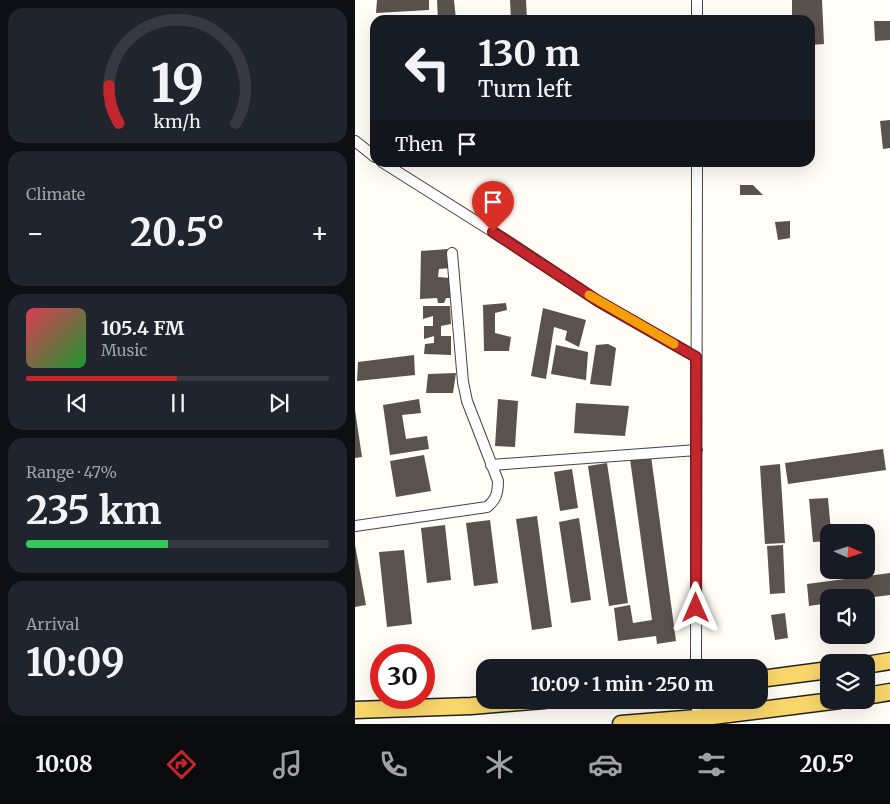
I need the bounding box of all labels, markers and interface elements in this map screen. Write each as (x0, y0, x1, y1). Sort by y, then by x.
text: 130 m (478, 32, 580, 76)
icon: left (395, 35, 460, 100)
text: 19 (151, 51, 204, 116)
text: Turn left (478, 75, 572, 103)
text: km/h (154, 110, 201, 133)
icon: arrive (453, 130, 481, 158)
text: Then (395, 132, 443, 156)
pin (472, 181, 514, 232)
text: Climate (26, 184, 85, 204)
icon: arrive (479, 188, 507, 216)
text: 20.5° (130, 209, 225, 256)
text: − (26, 215, 45, 251)
text: + (310, 215, 329, 251)
text: 105.4 FM (101, 316, 184, 340)
text: Music (101, 340, 147, 360)
icon: previous (63, 389, 91, 417)
icon: pause (164, 389, 192, 417)
icon: next (265, 389, 293, 417)
text: Range · 47% (26, 462, 117, 482)
text: 235 km (26, 487, 162, 534)
north arrow (820, 524, 875, 579)
map controls (820, 524, 875, 709)
position arrow (669, 581, 721, 633)
button: sound (820, 589, 875, 644)
text: Arrival (26, 614, 79, 634)
text: 10:09 (26, 639, 125, 686)
speed limit sign: 30 (370, 644, 435, 709)
button: layers (820, 654, 875, 709)
text: 10:09 · 1 min · 250 m (530, 672, 714, 696)
icon: directions (164, 747, 199, 782)
icon: music (270, 747, 305, 782)
icon: phone (376, 747, 411, 782)
icon: climate (482, 747, 517, 782)
icon: car (588, 747, 623, 782)
icon: filters (694, 747, 729, 782)
text: 10:08 (35, 750, 93, 778)
text: 20.5° (799, 750, 854, 778)

